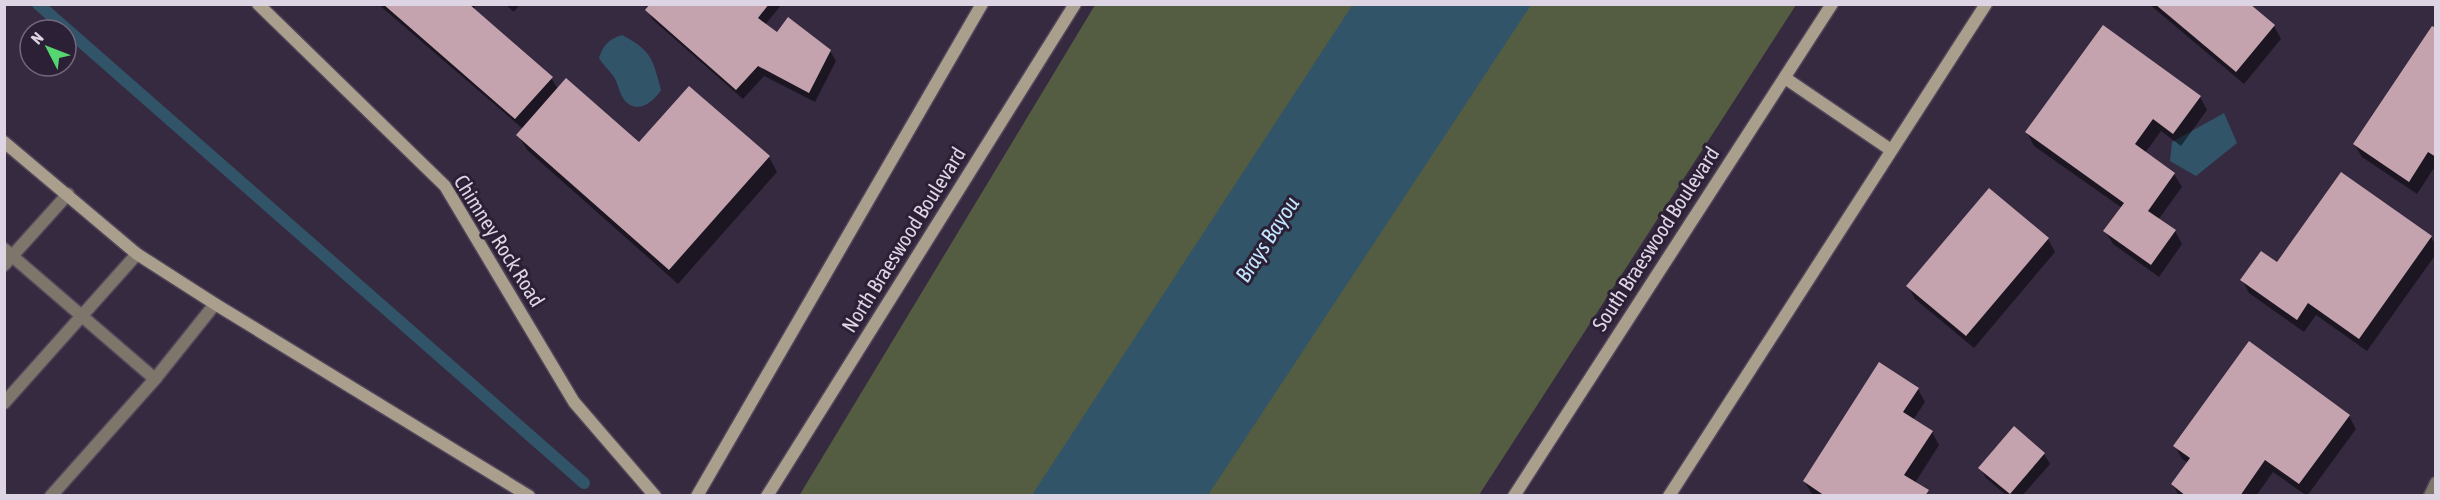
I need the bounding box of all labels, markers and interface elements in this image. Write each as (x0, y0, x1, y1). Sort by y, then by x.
north arrow (18, 18, 78, 78)
text: N (27, 28, 47, 47)
street label: North Braeswood Boulevard (836, 142, 970, 336)
street label: South Braeswood Boulevard (1587, 142, 1724, 335)
street label: Chimney Rock Road (450, 170, 550, 311)
water label: Brays Bayou (1230, 191, 1304, 287)

